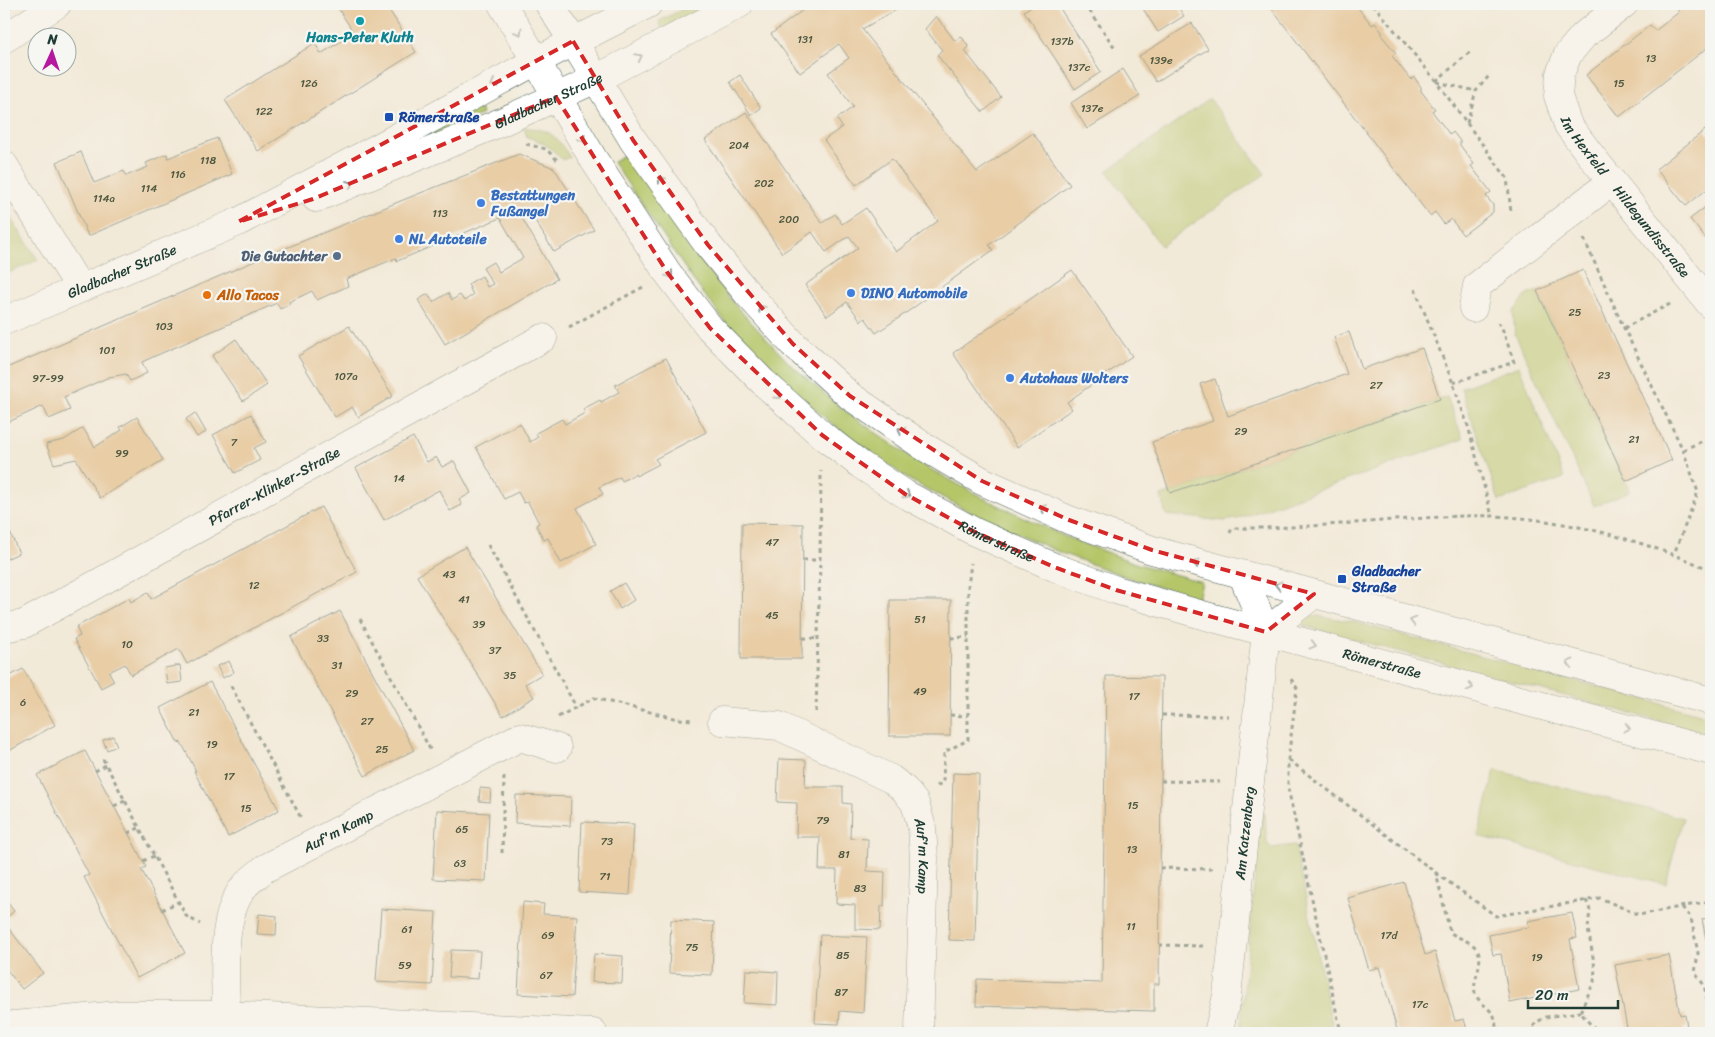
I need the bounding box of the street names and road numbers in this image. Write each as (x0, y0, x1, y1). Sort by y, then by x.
street label: Gladbacher Straße (490, 66, 607, 137)
street label: Im Hexfeld (1553, 112, 1615, 182)
street label: Hildegundisstraße (1606, 179, 1697, 284)
street label: Gladbacher Straße (63, 237, 181, 306)
street label: Pfarrer-Klinker-Straße (204, 440, 345, 533)
street label: Römerstraße (954, 513, 1038, 570)
street label: Römerstraße (1340, 641, 1424, 686)
street label: Am Katzenberg (1227, 785, 1262, 882)
street label: Auf'm Kamp (298, 802, 379, 860)
street label: Auf'm Kamp (906, 814, 936, 895)

